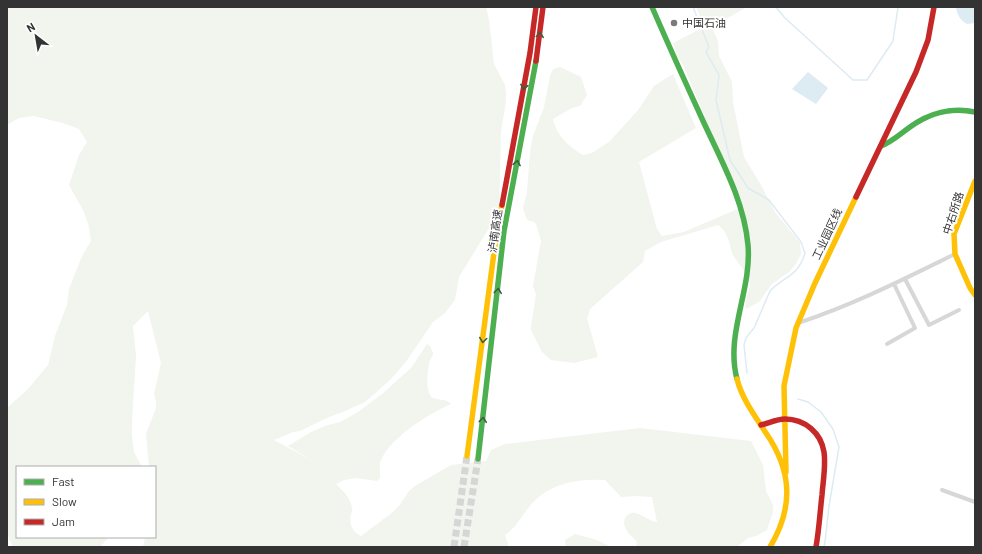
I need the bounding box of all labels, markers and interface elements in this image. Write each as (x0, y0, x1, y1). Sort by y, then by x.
north arrow (16, 16, 56, 56)
place label: 中国石油 (682, 16, 726, 29)
marker: 中国石油 (669, 18, 679, 28)
text: N (24, 20, 37, 34)
one-way arrow (535, 32, 544, 38)
one-way arrow (520, 84, 528, 90)
one-way arrow (512, 160, 521, 166)
street label: 中右所路 (940, 190, 966, 236)
street label: 工业园区线 (809, 206, 844, 261)
street label: 泸南高速 (485, 208, 504, 254)
one-way arrow (493, 288, 502, 294)
one-way arrow (478, 337, 487, 343)
one-way arrow (478, 417, 487, 423)
legend (16, 466, 156, 538)
text: Fast (52, 474, 75, 488)
text: Slow (52, 494, 77, 508)
text: Jam (52, 514, 75, 528)

